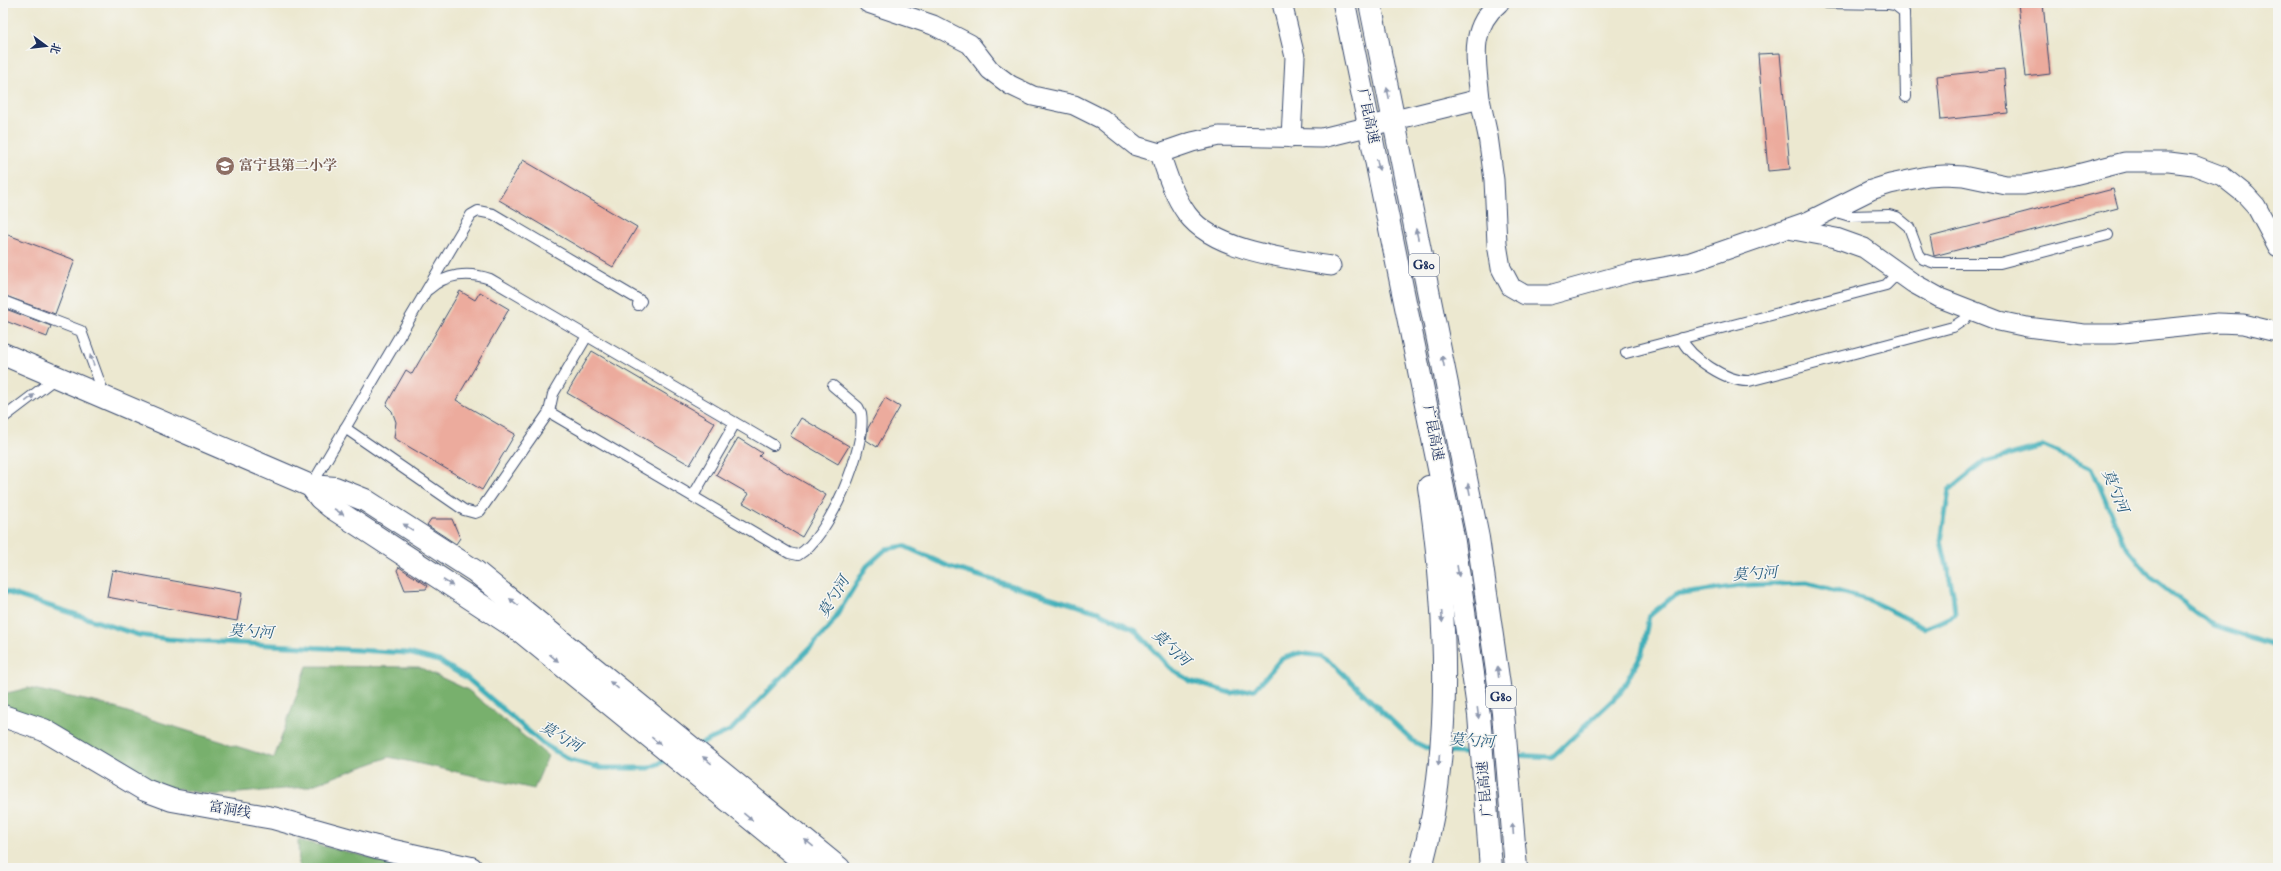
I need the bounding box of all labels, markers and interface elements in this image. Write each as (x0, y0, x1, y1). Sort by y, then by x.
north arrow (26, 26, 66, 66)
text: 北 (47, 41, 63, 55)
street label: 广昆高速 (1353, 87, 1383, 145)
one-way arrow (1385, 87, 1391, 99)
school or university icon: 富宁县第二小学 (214, 155, 236, 177)
place label: 富宁县第二小学 (239, 157, 337, 175)
one-way arrow (1375, 159, 1381, 171)
one-way arrow (1414, 228, 1420, 240)
road number: G80 (1409, 254, 1439, 276)
one-way arrow (88, 353, 94, 365)
one-way arrow (1440, 355, 1446, 367)
one-way arrow (25, 394, 35, 402)
street label: 广昆高速 (1419, 404, 1447, 462)
water label: 莫勺河 (2097, 467, 2134, 518)
one-way arrow (1466, 482, 1472, 495)
one-way arrow (334, 508, 344, 516)
one-way arrow (403, 523, 413, 531)
water label: 莫勺河 (1732, 563, 1781, 585)
one-way arrow (1456, 565, 1462, 577)
water label: 莫勺河 (814, 570, 855, 621)
one-way arrow (442, 580, 454, 587)
one-way arrow (508, 598, 519, 607)
one-way arrow (1439, 610, 1446, 623)
water label: 莫勺河 (228, 621, 277, 643)
water label: 莫勺河 (1148, 626, 1196, 672)
one-way arrow (549, 654, 559, 663)
one-way arrow (1495, 666, 1501, 678)
one-way arrow (609, 680, 620, 689)
road number: G80 (1486, 686, 1516, 708)
one-way arrow (1475, 707, 1482, 719)
water label: 莫勺河 (537, 718, 588, 758)
water label: 莫勺河 (1449, 730, 1498, 752)
one-way arrow (650, 737, 661, 746)
one-way arrow (1436, 754, 1442, 766)
one-way arrow (701, 756, 712, 765)
street label: 广昆高速 (1474, 760, 1496, 818)
street label: 富洞线 (208, 797, 252, 823)
one-way arrow (743, 812, 754, 821)
one-way arrow (1510, 823, 1517, 835)
one-way arrow (803, 839, 814, 848)

